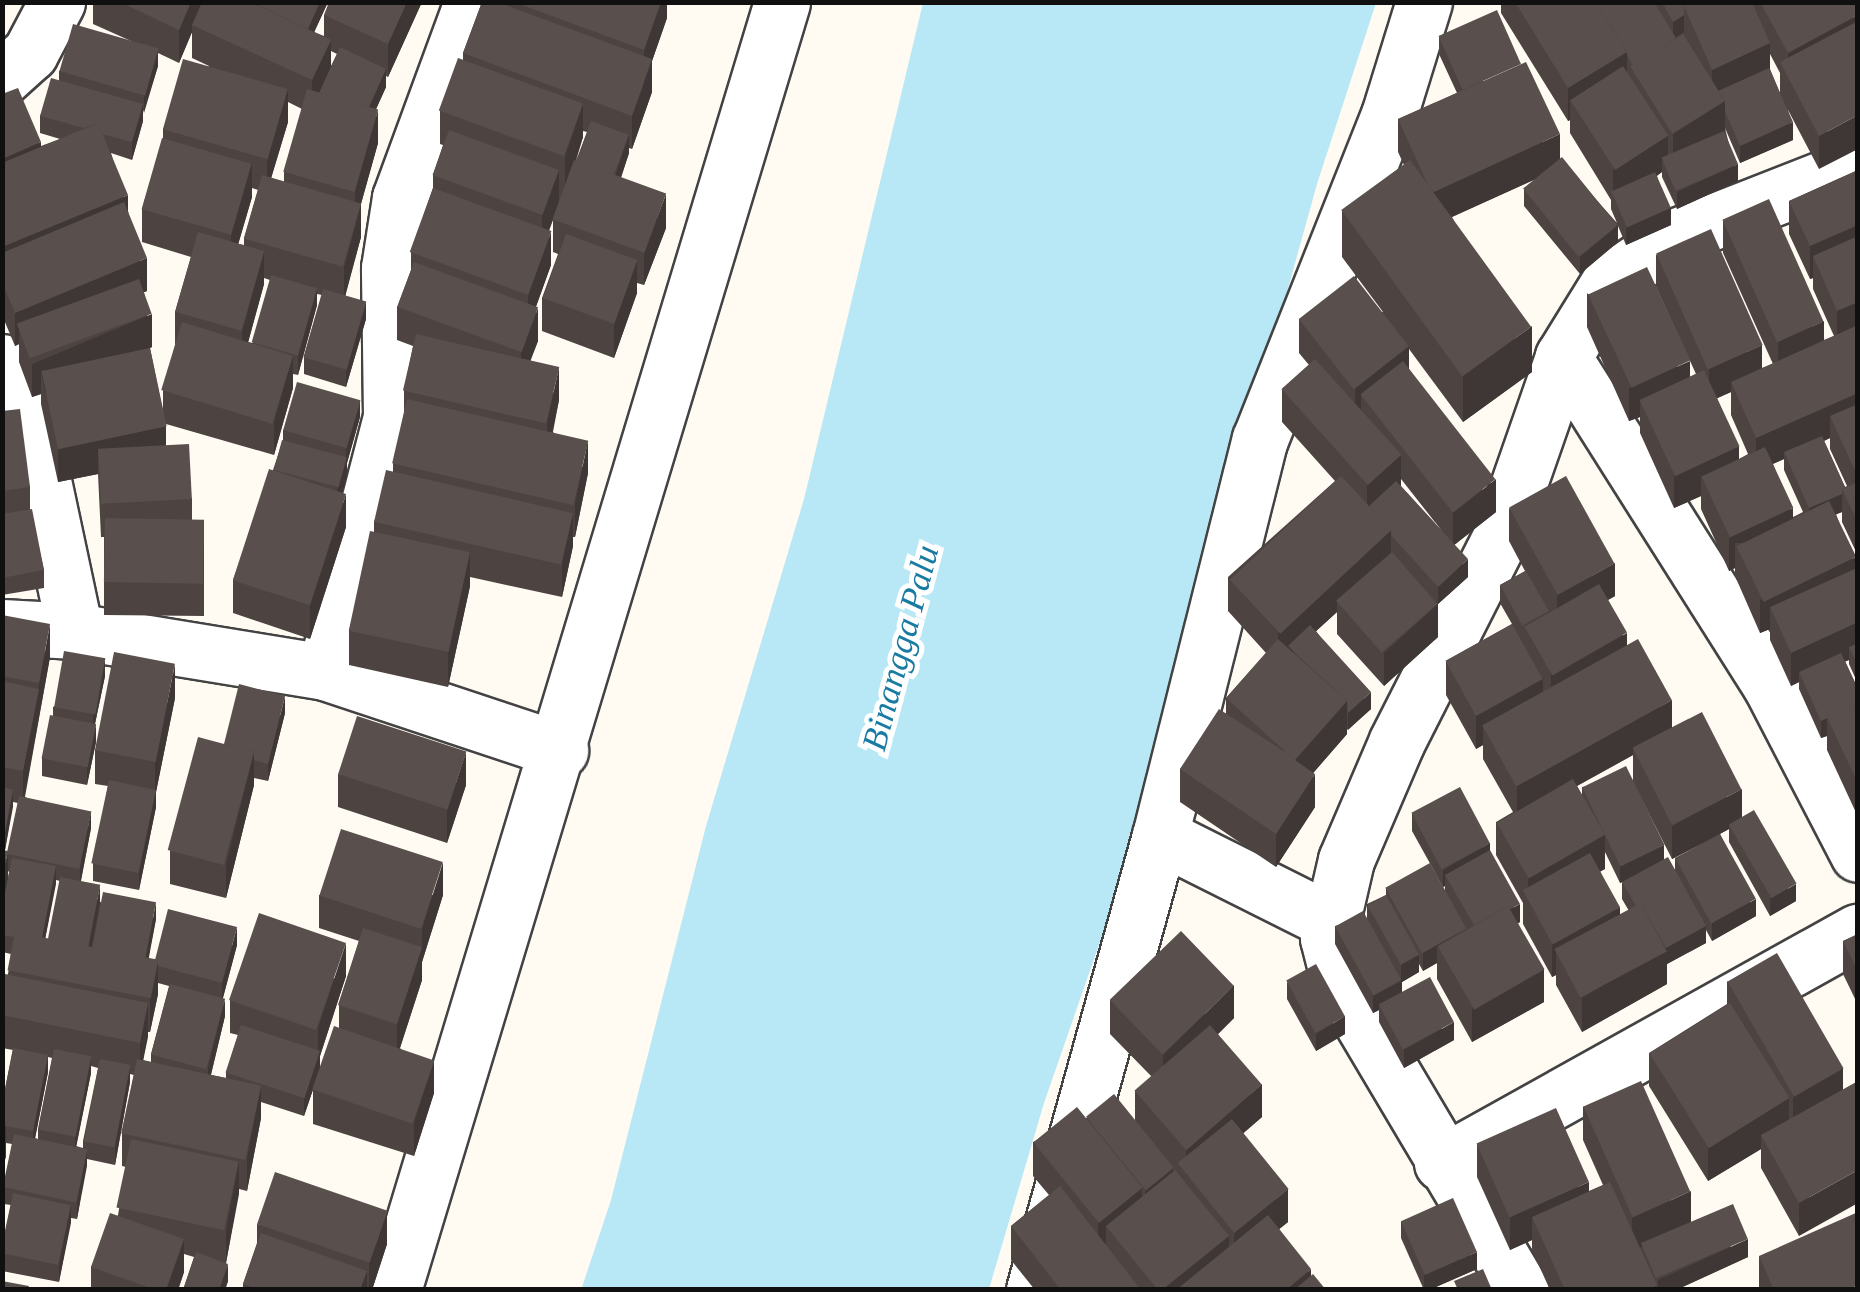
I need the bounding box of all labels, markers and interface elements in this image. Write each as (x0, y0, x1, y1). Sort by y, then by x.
water label: Binangga Palu (853, 541, 949, 755)

